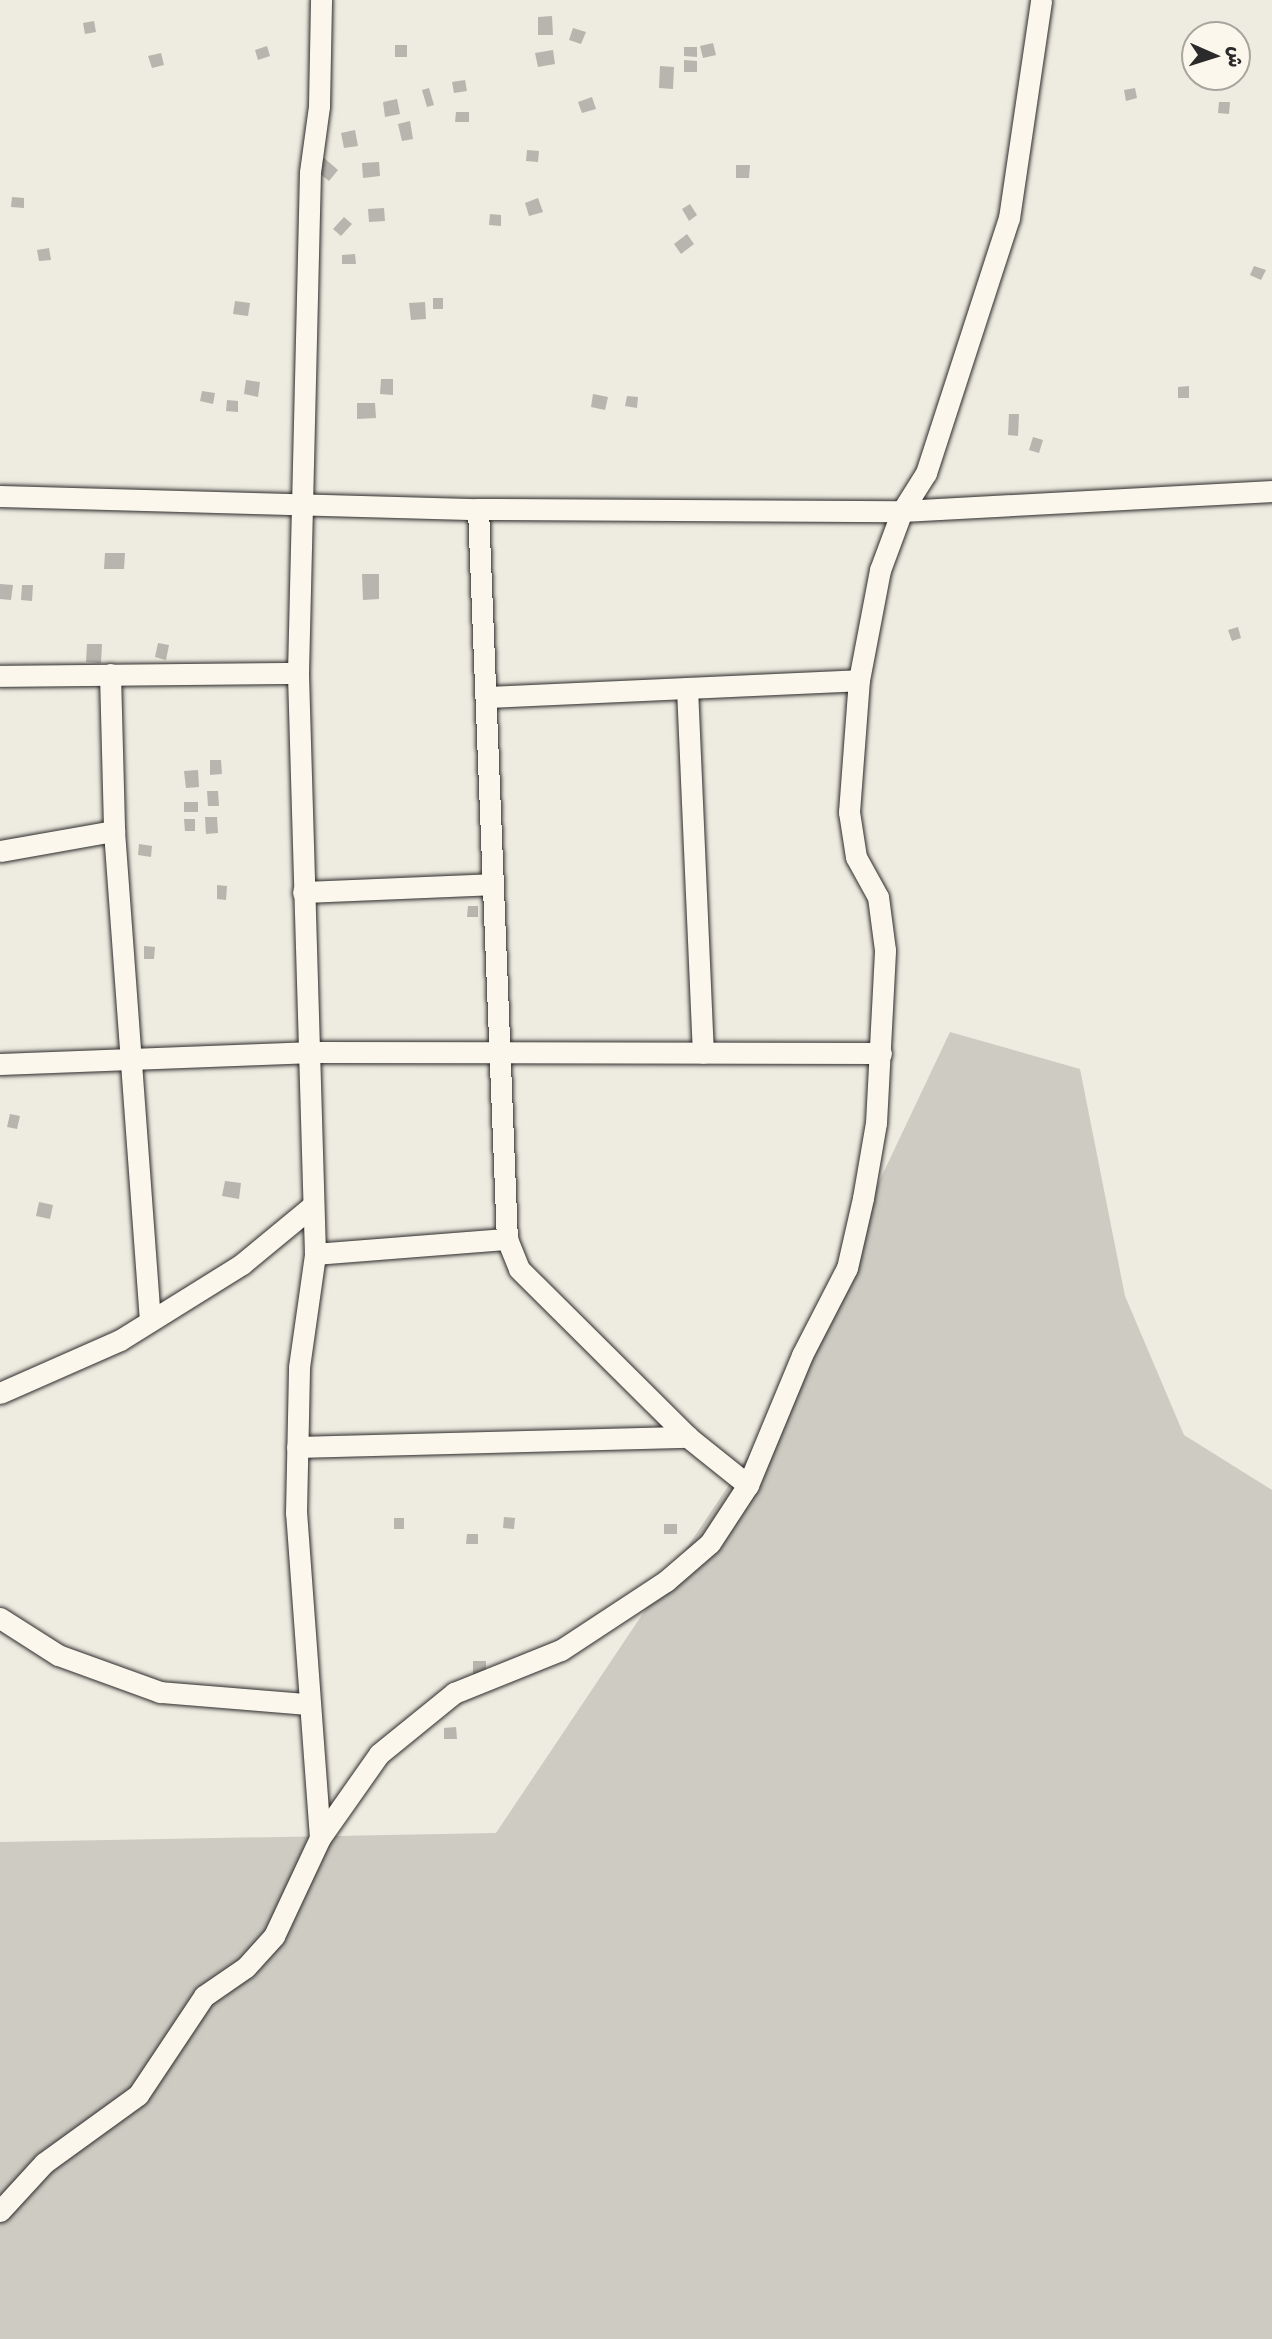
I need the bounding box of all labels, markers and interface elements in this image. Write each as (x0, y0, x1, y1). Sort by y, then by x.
north arrow (1181, 21, 1251, 91)
text: ش (1223, 46, 1247, 68)

